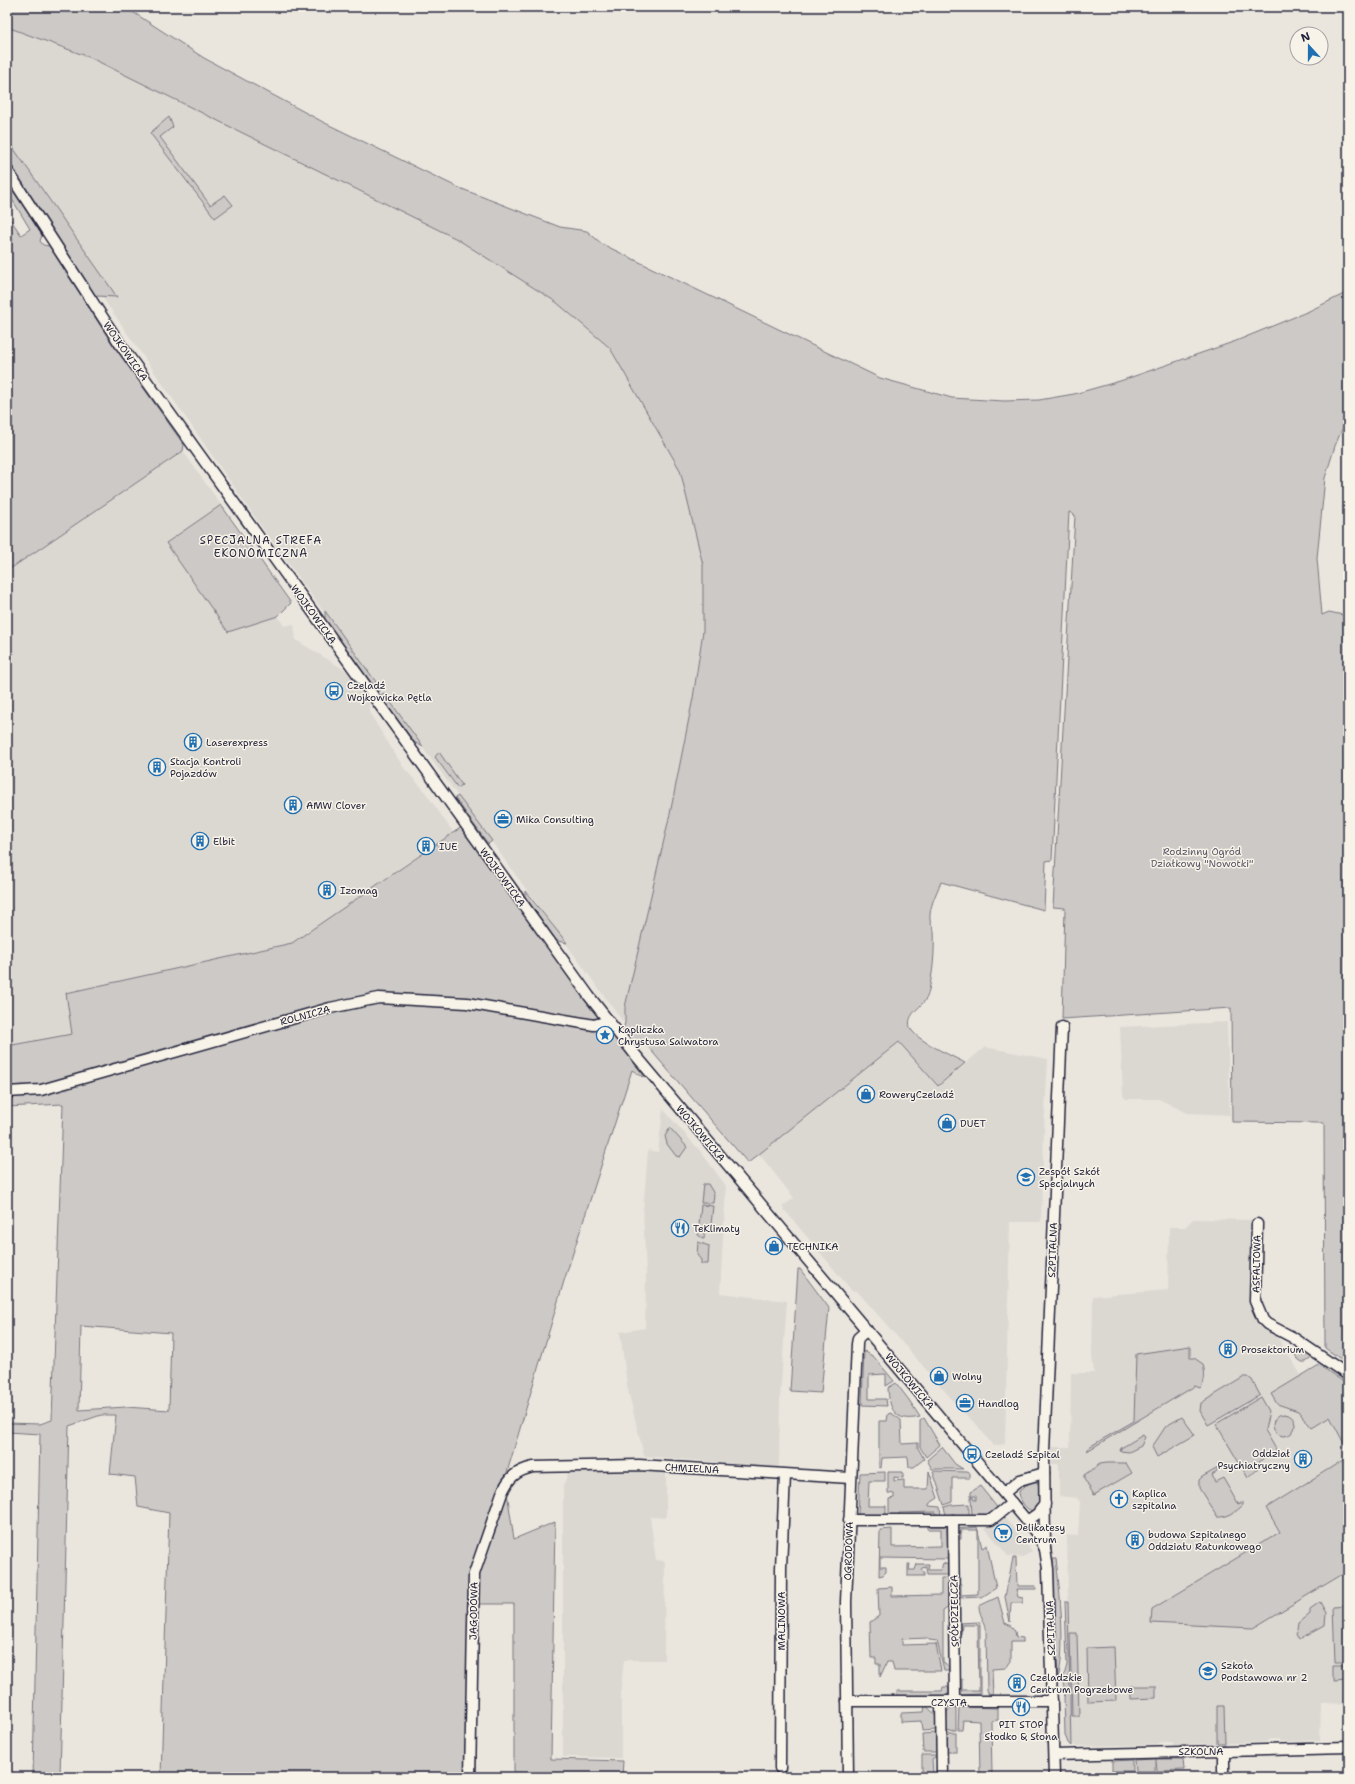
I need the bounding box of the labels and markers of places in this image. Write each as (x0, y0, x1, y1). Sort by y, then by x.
place label: Czeladź Wojkowicka Pętla (347, 679, 432, 704)
bus stop icon: Czeladź Wojkowicka Pętla (324, 681, 344, 701)
building icon: Laserexpress (183, 732, 203, 752)
place label: Laserexpress (206, 736, 268, 749)
place label: Stacja Kontroli Pojazdów (170, 755, 241, 780)
building icon: Stacja Kontroli Pojazdów (147, 757, 167, 777)
building icon: AMW Clover (283, 795, 303, 815)
place label: AMW Clover (306, 799, 366, 812)
office icon: Mika Consulting (493, 809, 513, 829)
place label: Mika Consulting (516, 813, 594, 826)
building icon: Elbit (190, 831, 210, 851)
place label: Elbit (213, 835, 235, 848)
building icon: IUE (416, 836, 436, 856)
place label: IUE (439, 840, 458, 853)
building icon: Izomag (317, 880, 337, 900)
place label: Izomag (340, 884, 378, 897)
place label: Kapliczka Chrystusa Salwatora (618, 1023, 719, 1048)
place icon: Kapliczka Chrystusa Salwatora (595, 1025, 615, 1045)
shop icon: RoweryCzeladź (856, 1084, 876, 1104)
place label: RoweryCzeladź (879, 1088, 954, 1101)
shop icon: DUET (937, 1113, 957, 1133)
place label: DUET (960, 1117, 986, 1130)
place label: Zespół Szkół Specjalnych (1039, 1165, 1100, 1190)
school or university icon: Zespół Szkół Specjalnych (1016, 1167, 1036, 1187)
restaurant icon: TeKlimaty (670, 1218, 690, 1238)
place label: TeKlimaty (693, 1222, 740, 1235)
shop icon: TECHNIKA (764, 1236, 784, 1256)
place label: TECHNIKA (787, 1240, 839, 1253)
building icon: Prosektorium (1218, 1339, 1238, 1359)
place label: Prosektorium (1241, 1343, 1304, 1356)
shop icon: Wolny (929, 1366, 949, 1386)
place label: Wolny (952, 1370, 982, 1383)
office icon: Handlog (955, 1393, 975, 1413)
place label: Handlog (978, 1397, 1019, 1410)
bus stop icon: Czeladź Szpital (962, 1444, 982, 1464)
place label: Oddział Psychiatryczny (1217, 1447, 1290, 1472)
place label: Czeladź Szpital (985, 1448, 1060, 1461)
building icon: Oddział Psychiatryczny (1293, 1449, 1313, 1469)
place label: Kaplica szpitalna (1132, 1487, 1177, 1512)
church icon: Kaplica szpitalna (1109, 1489, 1129, 1509)
place label: Delikatesy Centrum (1016, 1521, 1066, 1546)
supermarket icon: Delikatesy Centrum (993, 1523, 1013, 1543)
place label: budowa Szpitalnego Oddziału Ratunkowego (1148, 1528, 1261, 1553)
building icon: budowa Szpitalnego Oddziału Ratunkowego (1125, 1530, 1145, 1550)
place label: Szkoła Podstawowa nr 2 (1221, 1659, 1308, 1684)
school or university icon: Szkoła Podstawowa nr 2 (1198, 1661, 1218, 1681)
place label: Czeladzkie Centrum Pogrzebowe (1030, 1671, 1134, 1696)
building icon: Czeladzkie Centrum Pogrzebowe (1007, 1673, 1027, 1693)
restaurant icon: PIT STOP Słodko & Słona (1011, 1697, 1031, 1717)
place label: PIT STOP Słodko & Słona (985, 1718, 1058, 1743)

